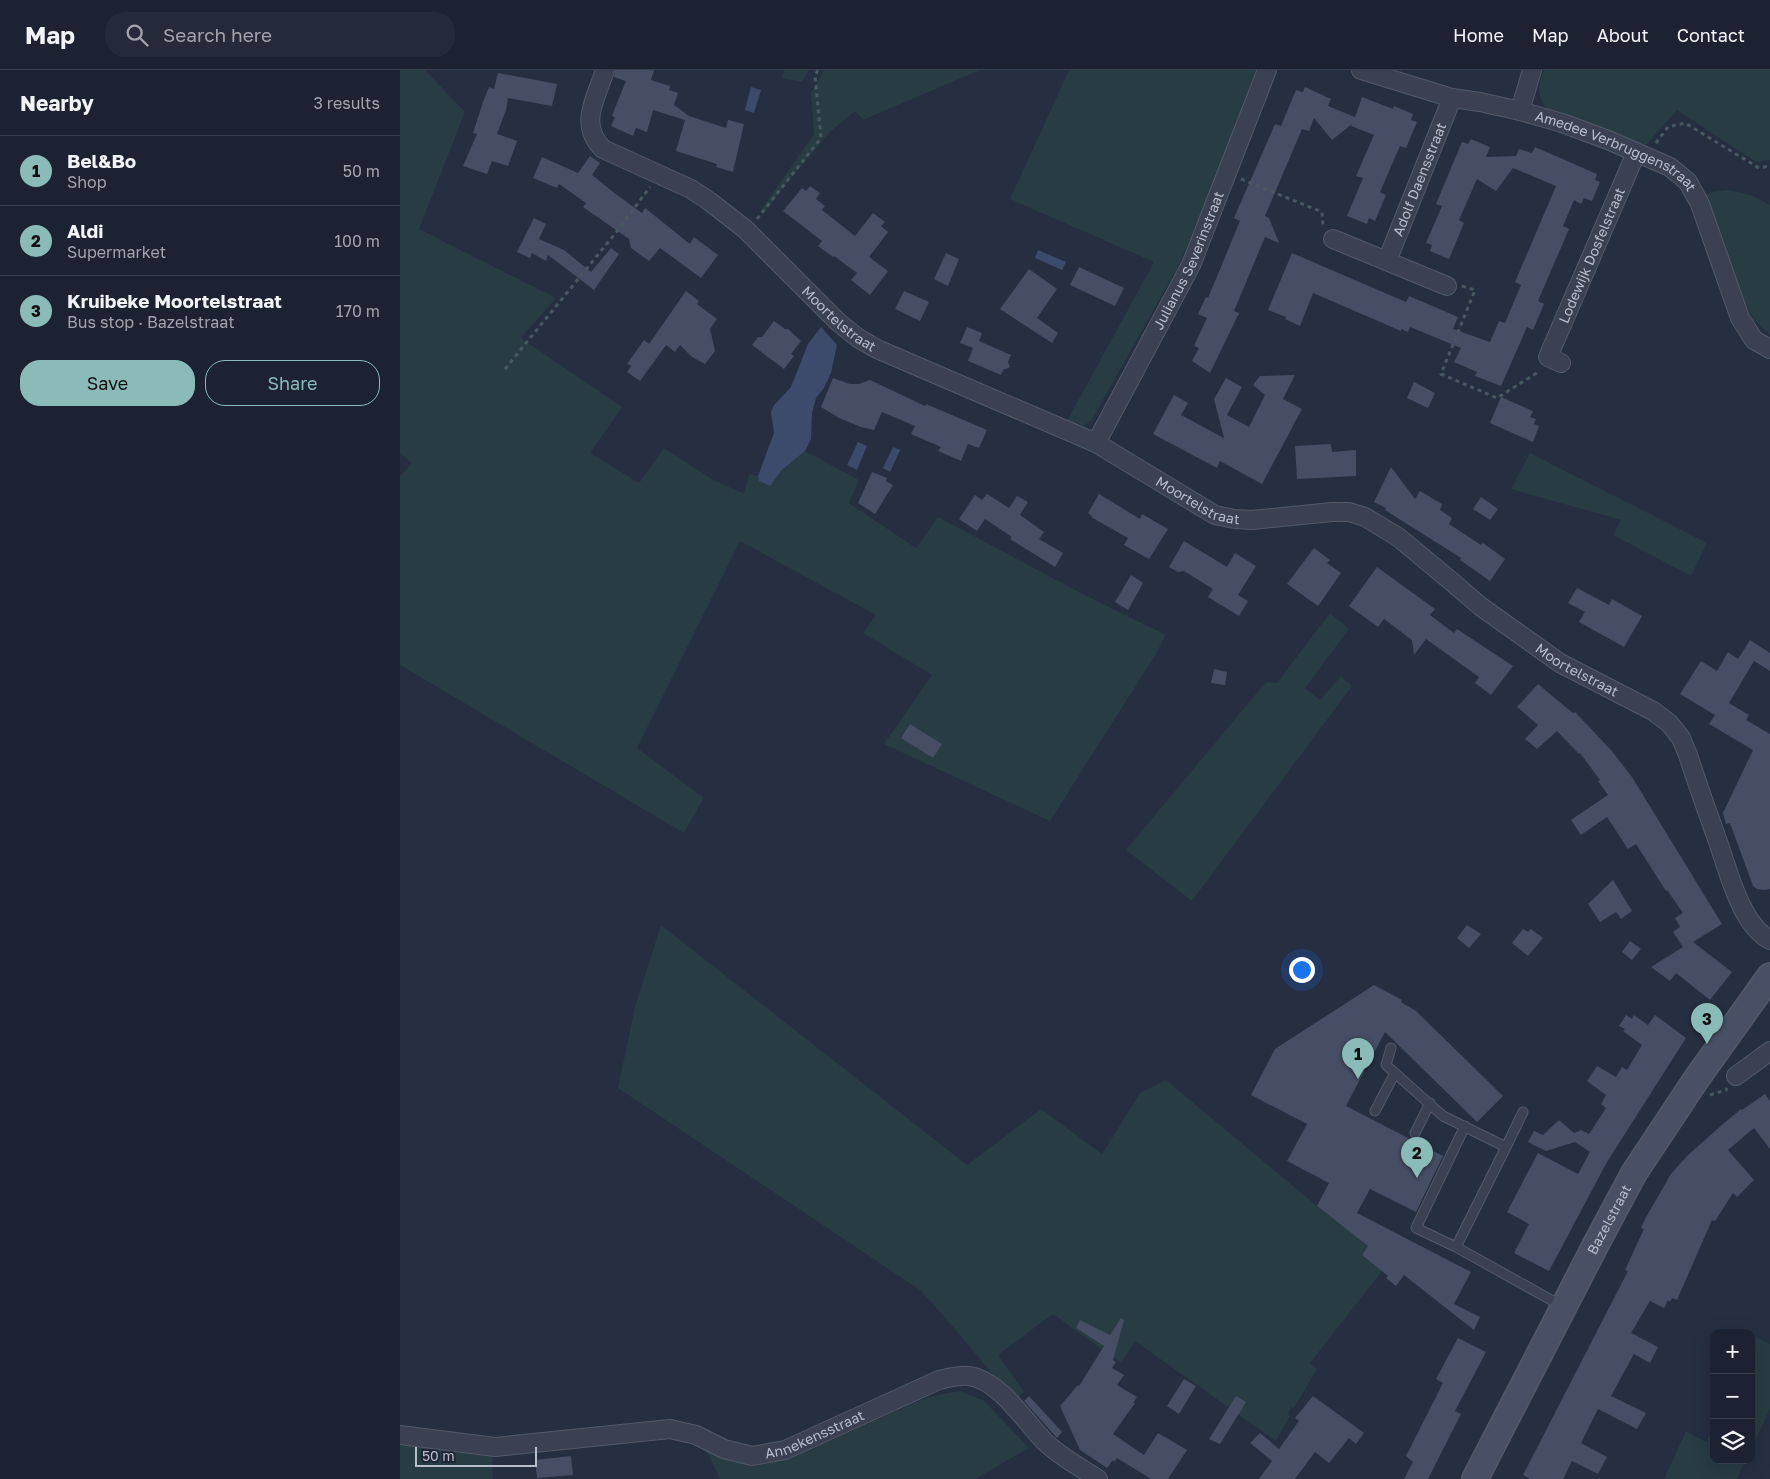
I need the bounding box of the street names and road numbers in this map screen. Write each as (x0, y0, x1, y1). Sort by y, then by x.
street label: Amedee Verbruggenstraat (1533, 107, 1700, 194)
street label: Adolf Daensstraat (1389, 120, 1449, 238)
street label: Lodewijk Dosfelstraat (1555, 185, 1628, 326)
street label: Julianus Severinstraat (1149, 189, 1227, 332)
street label: Moortelstraat (799, 282, 879, 355)
street label: Moortelstraat (1153, 472, 1240, 527)
street label: Moortelstraat (1532, 639, 1621, 700)
street label: Bazelstraat (1583, 1182, 1634, 1257)
street label: Annekensstraat (764, 1406, 867, 1461)

